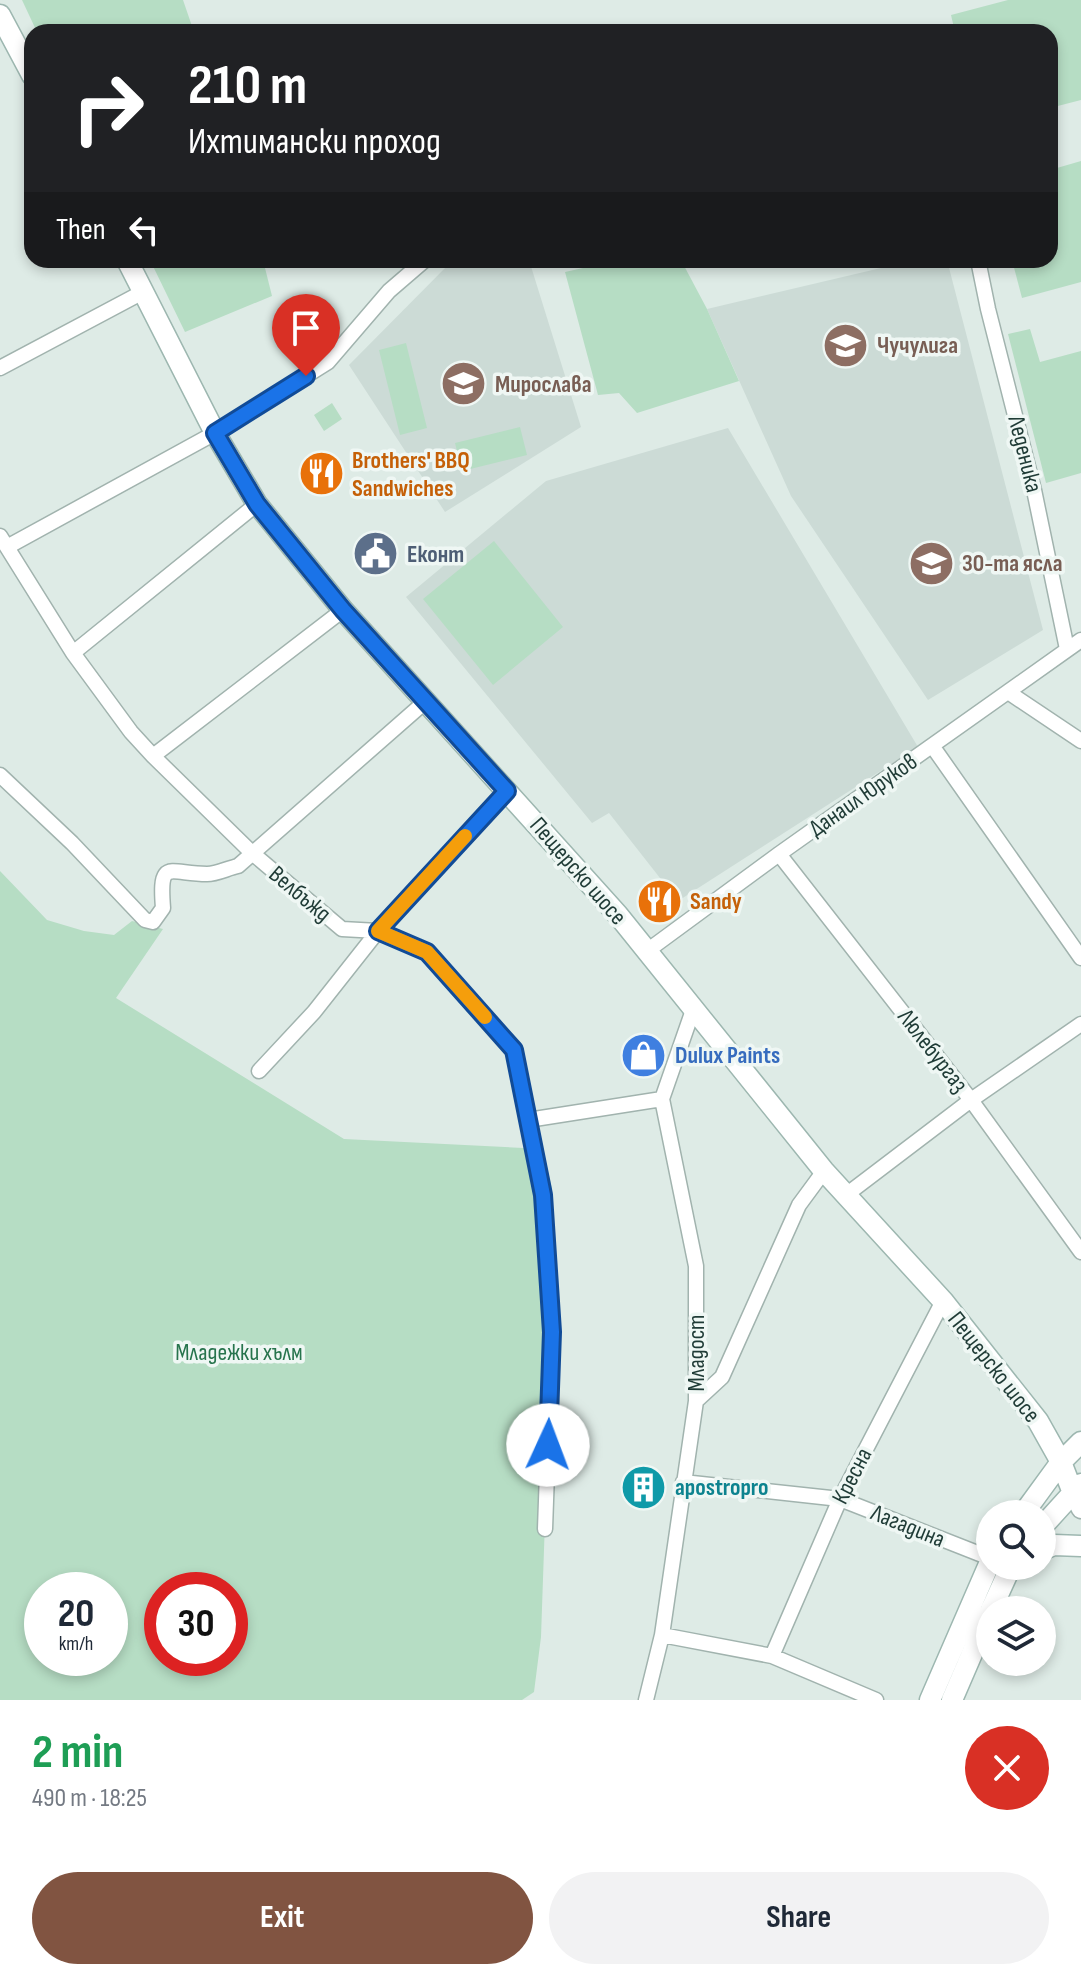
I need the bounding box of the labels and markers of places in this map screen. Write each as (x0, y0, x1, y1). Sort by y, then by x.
pin (272, 294, 340, 376)
school or university icon: Чучулига (822, 321, 870, 369)
place label: Чучулига (877, 331, 958, 360)
school or university icon: Мирослава (440, 360, 488, 408)
place label: Мирослава (495, 370, 591, 399)
place label: Brothers' BBQ Sandwiches (352, 446, 470, 503)
restaurant icon: Brothers' BBQ Sandwiches (297, 450, 345, 498)
public building icon: Еконт (352, 530, 400, 578)
school or university icon: 30-та ясла (907, 539, 955, 587)
place label: Еконт (407, 540, 464, 569)
place label: 30-та ясла (962, 549, 1063, 578)
restaurant icon: Sandy (635, 877, 683, 925)
place label: Sandy (690, 887, 742, 916)
shop icon: Dulux Paints (620, 1031, 668, 1079)
place label: Dulux Paints (675, 1041, 780, 1070)
building icon: apostropro (620, 1463, 668, 1511)
place label: apostropro (675, 1473, 768, 1502)

